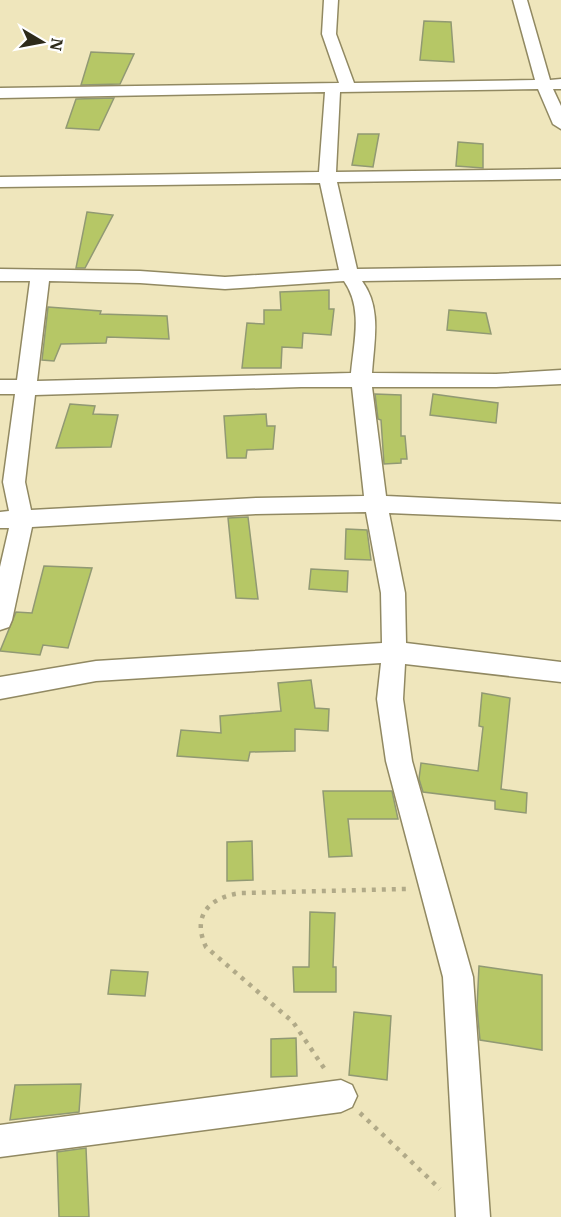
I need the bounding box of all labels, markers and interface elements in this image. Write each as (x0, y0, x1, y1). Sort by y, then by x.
north arrow (12, 12, 72, 72)
text: N (46, 37, 68, 53)

